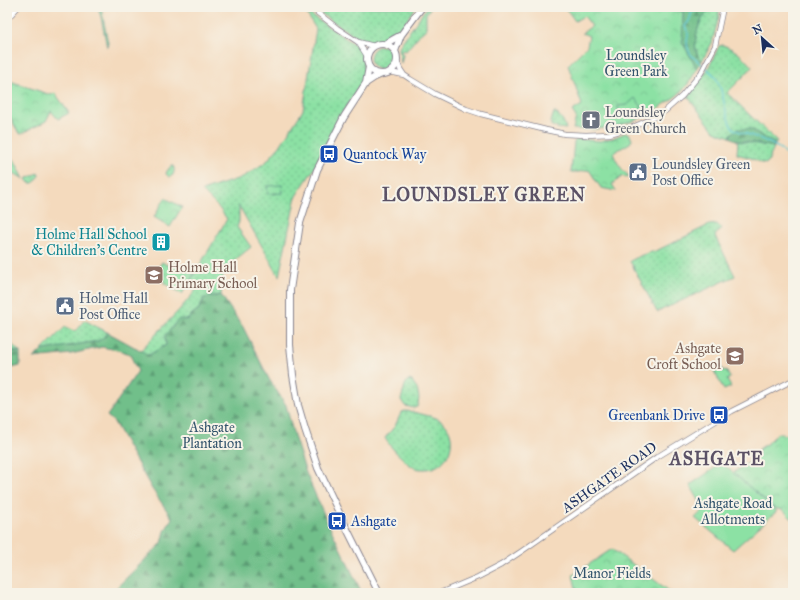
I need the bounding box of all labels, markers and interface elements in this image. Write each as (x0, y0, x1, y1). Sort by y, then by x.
north arrow (742, 18, 782, 58)
text: N (751, 21, 765, 37)
park label: Loundsley Green Park (605, 47, 668, 80)
place label: Loundsley Green Church (605, 104, 686, 137)
church icon: Loundsley Green Church (580, 109, 602, 131)
bus stop icon: Quantock Way (318, 143, 340, 165)
place label: Quantock Way (343, 146, 427, 163)
place label: Loundsley Green Post Office (652, 156, 751, 189)
public building icon: Loundsley Green Post Office (627, 161, 649, 183)
district label: LOUNDSLEY GREEN (382, 184, 586, 206)
place label: Holme Hall School & Children's Centre (31, 226, 147, 259)
building icon: Holme Hall School & Children's Centre (150, 231, 172, 253)
place label: Holme Hall Primary School (168, 259, 257, 292)
school or university icon: Holme Hall Primary School (143, 264, 165, 286)
place label: Holme Hall Post Office (79, 290, 148, 323)
public building icon: Holme Hall Post Office (54, 295, 76, 317)
place label: Ashgate Croft School (647, 340, 721, 373)
school or university icon: Ashgate Croft School (724, 345, 746, 367)
bus stop icon: Greenbank Drive (708, 404, 730, 426)
place label: Greenbank Drive (608, 407, 705, 424)
park label: Ashgate Plantation (182, 419, 242, 452)
street label: ASHGATE ROAD (558, 438, 660, 517)
district label: ASHGATE (669, 448, 764, 470)
park label: Ashgate Road Allotments (693, 495, 772, 528)
bus stop icon: Ashgate (326, 510, 348, 532)
place label: Ashgate (350, 513, 397, 530)
park label: Manor Fields (573, 565, 651, 582)

